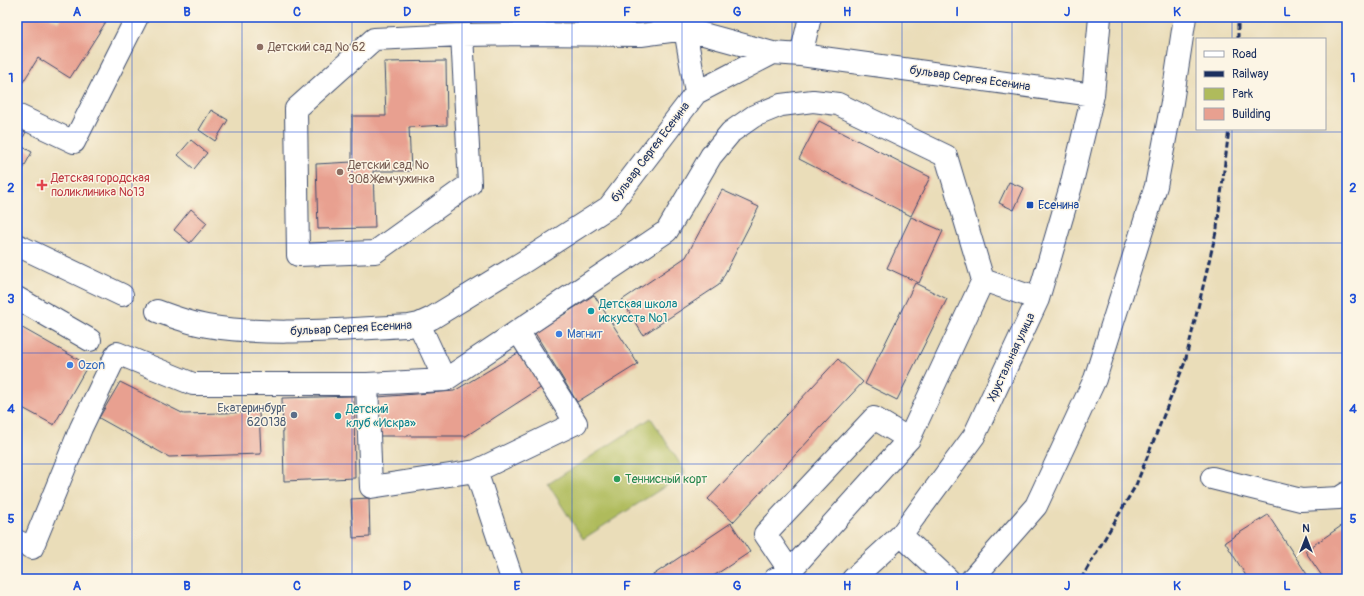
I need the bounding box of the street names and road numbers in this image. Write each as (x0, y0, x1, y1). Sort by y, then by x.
street label: бульвар Сергея Есенина (908, 63, 1032, 94)
street label: бульвар Сергея Есенина (608, 99, 693, 206)
street label: Хрустальная улица (984, 310, 1039, 404)
street label: бульвар Сергея Есенина (290, 318, 413, 339)

